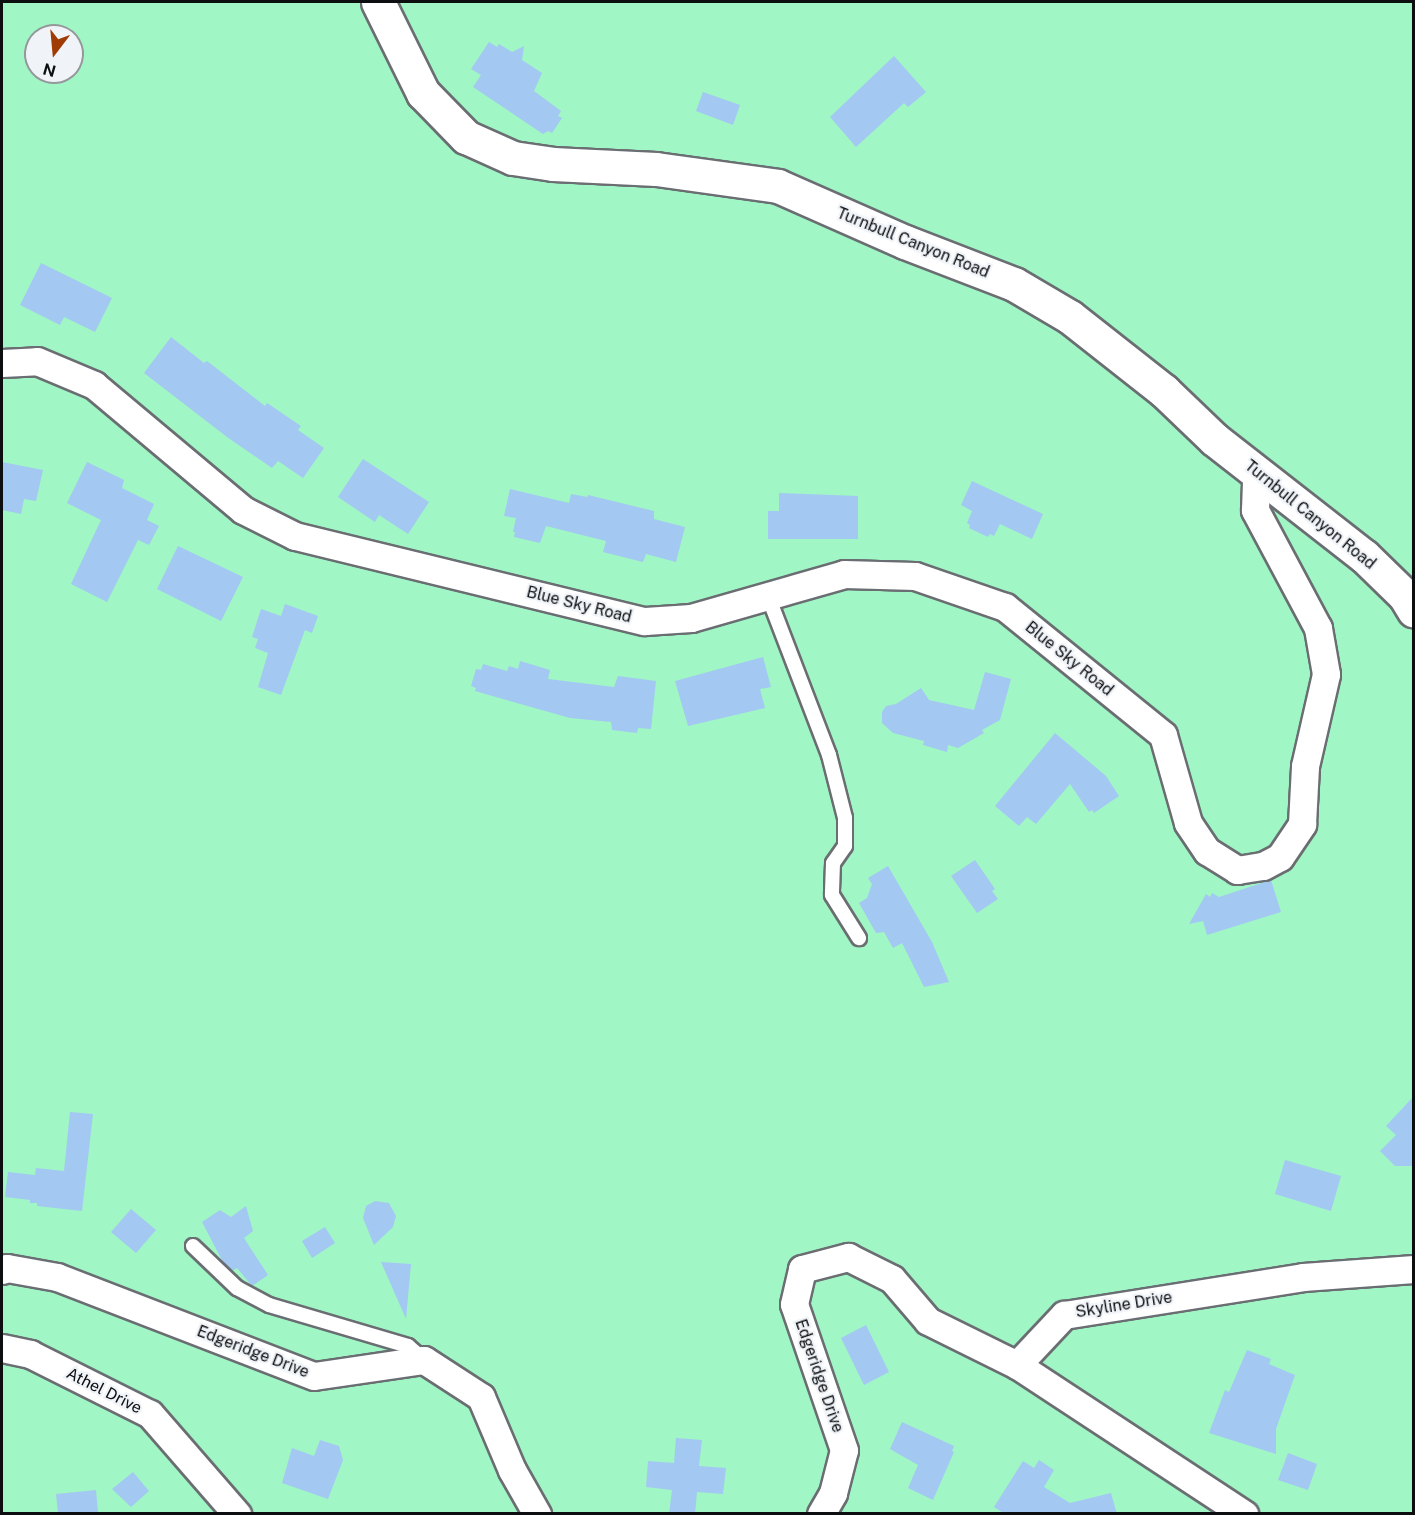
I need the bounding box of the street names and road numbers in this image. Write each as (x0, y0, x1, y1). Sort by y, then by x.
street label: Turnbull Canyon Road (834, 204, 992, 282)
street label: Turnbull Canyon Road (1241, 456, 1379, 574)
street label: Blue Sky Road (524, 583, 634, 627)
street label: Blue Sky Road (1021, 618, 1117, 700)
street label: Skyline Drive (1074, 1288, 1174, 1322)
street label: Edgeridge Drive (791, 1317, 847, 1435)
street label: Edgeridge Drive (194, 1322, 312, 1382)
street label: Athel Drive (63, 1364, 145, 1418)

